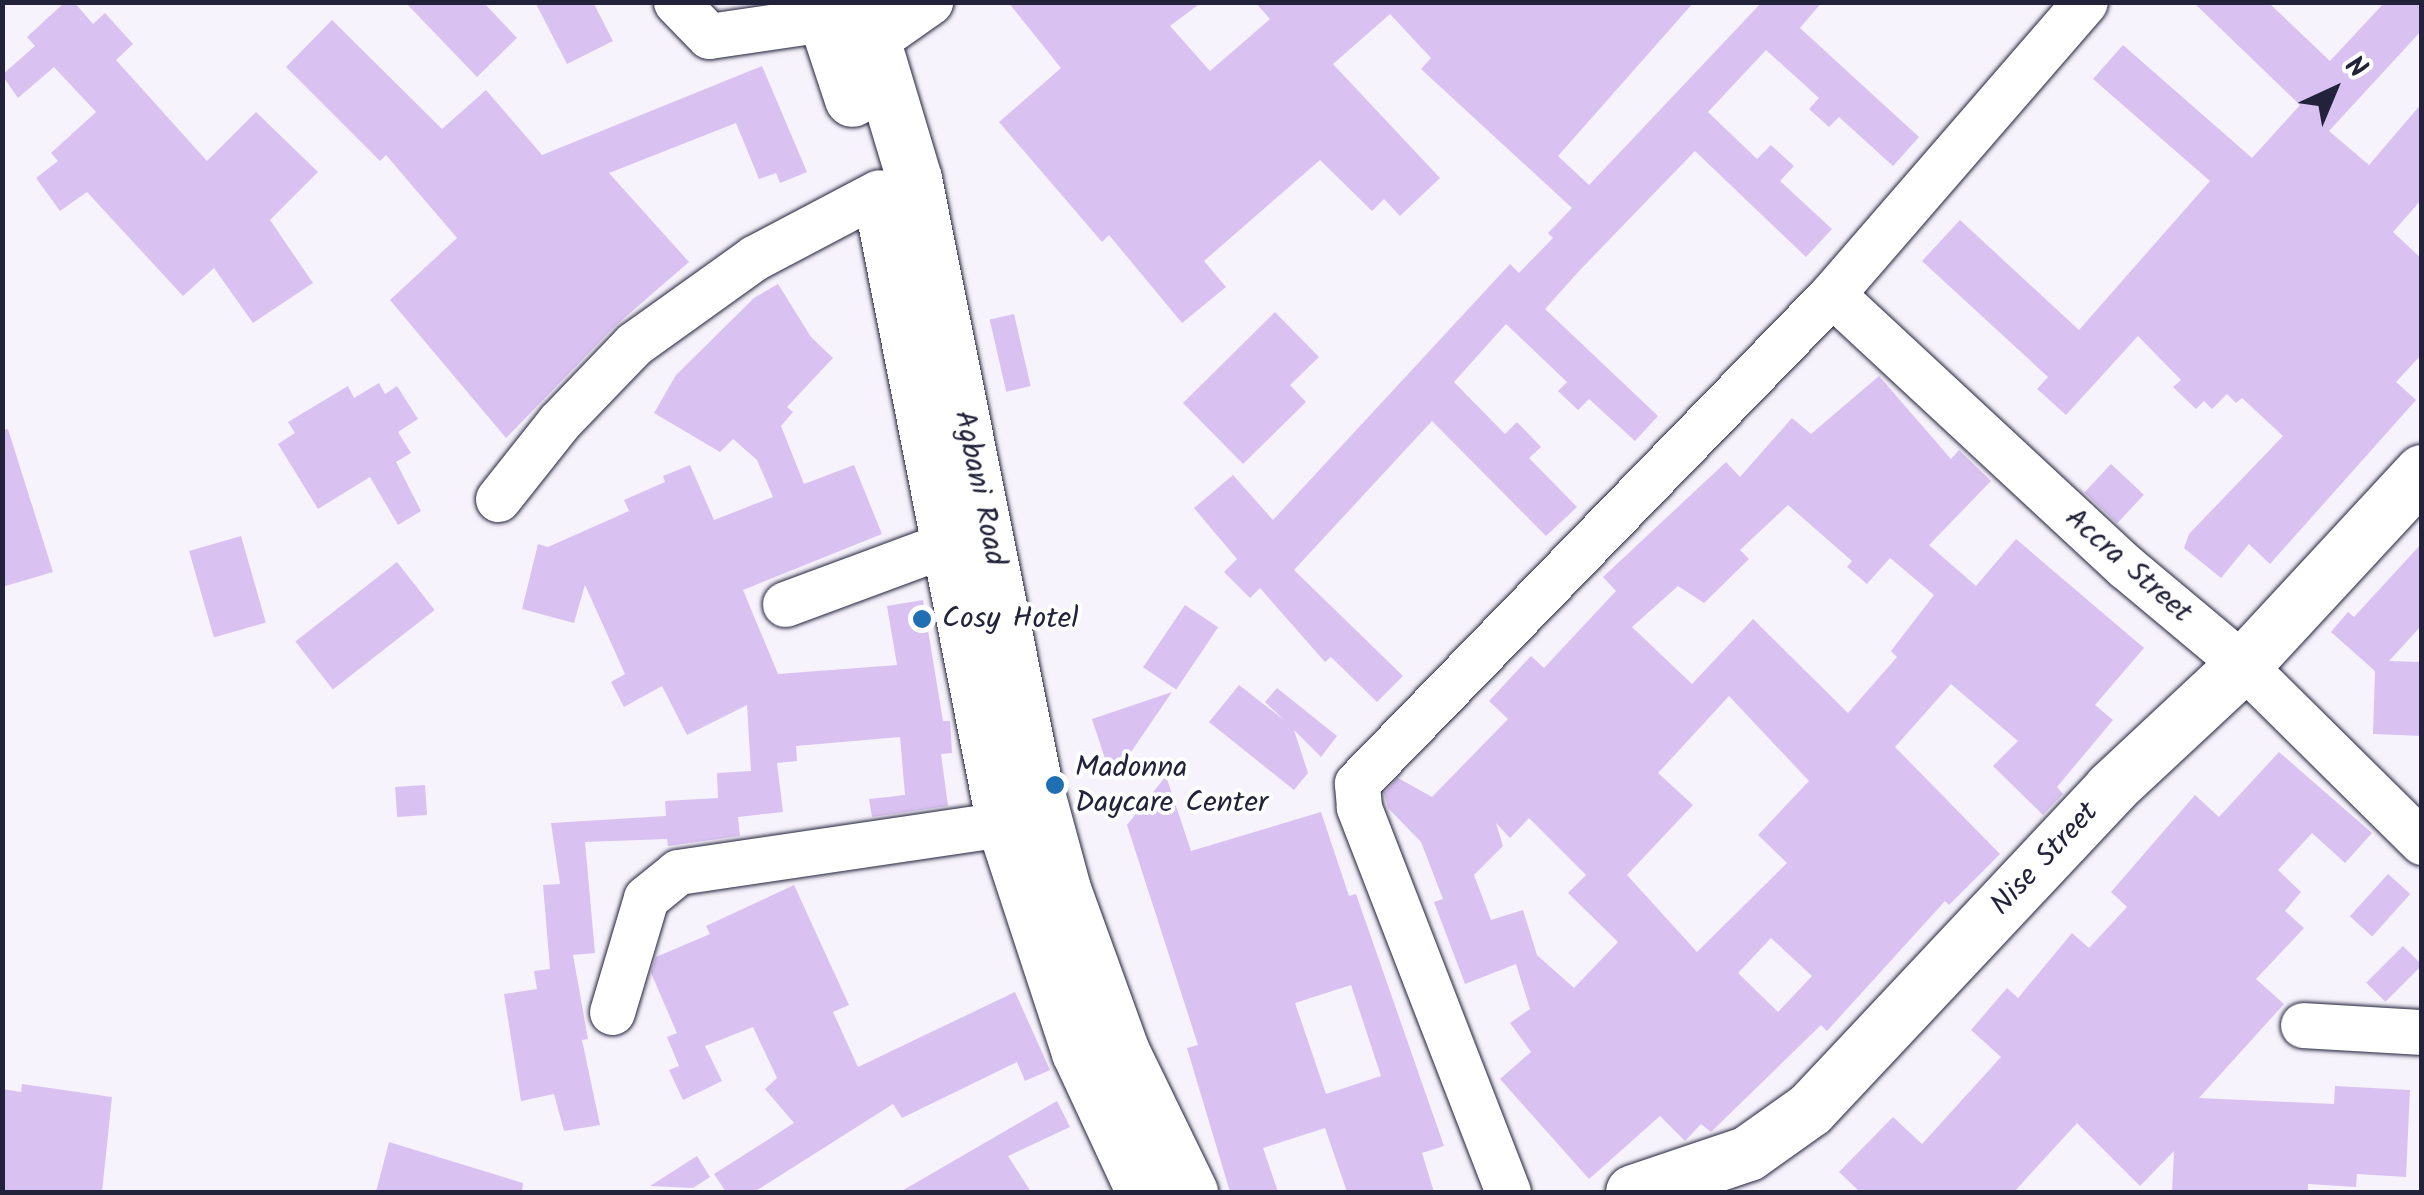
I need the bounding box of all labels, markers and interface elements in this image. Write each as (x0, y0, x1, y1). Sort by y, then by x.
north arrow (2284, 40, 2384, 140)
text: N (2333, 46, 2377, 90)
street label: Agbani Road (945, 407, 1013, 569)
street label: Accra Street (2057, 501, 2199, 631)
place label: Cosy Hotel (942, 601, 1079, 637)
marker: Cosy Hotel (911, 608, 933, 630)
place label: Madonna Daycare Center (1075, 750, 1268, 820)
marker: Madonna Daycare Center (1044, 774, 1066, 796)
street label: Nise Street (1983, 795, 2107, 923)

